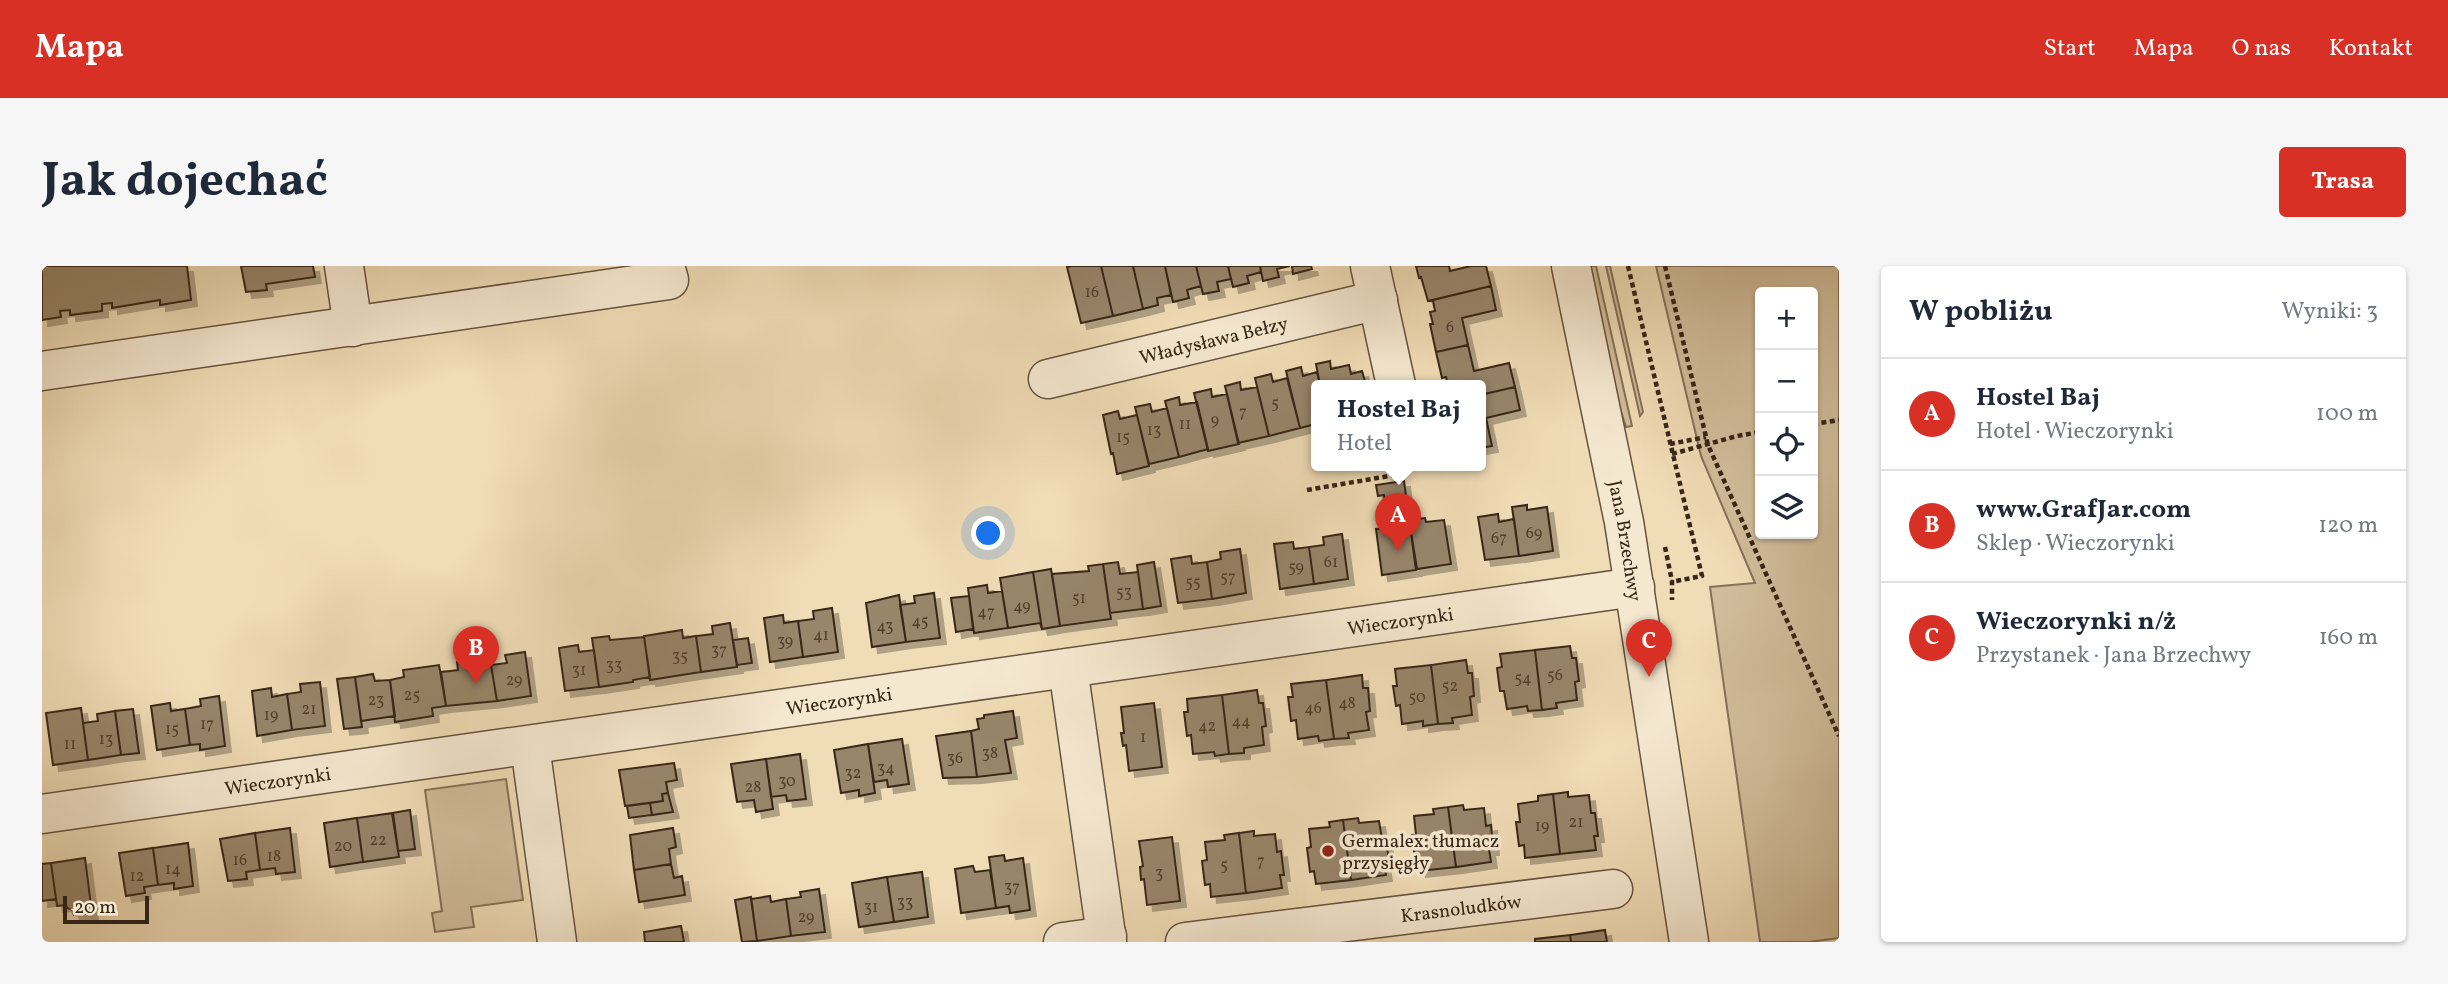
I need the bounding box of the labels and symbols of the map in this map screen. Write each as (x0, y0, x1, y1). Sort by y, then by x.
house number: 16 (1085, 282, 1099, 304)
street label: Władysława Bełzy (1137, 311, 1291, 372)
house number: 6 (1446, 317, 1454, 339)
house number: 5 (1271, 393, 1279, 415)
house number: 7 (1239, 402, 1247, 424)
house number: 9 (1211, 410, 1219, 432)
house number: 11 (1179, 414, 1191, 436)
house number: 13 (1147, 420, 1161, 442)
house number: 15 (1116, 427, 1130, 449)
street label: Jana Brzechwy (1601, 478, 1647, 603)
pin: A (1375, 493, 1421, 551)
your location (971, 516, 1005, 550)
house number: 69 (1526, 523, 1542, 545)
house number: 67 (1491, 528, 1507, 550)
house number: 61 (1324, 552, 1338, 574)
house number: 59 (1288, 557, 1304, 579)
house number: 57 (1220, 567, 1236, 589)
house number: 55 (1185, 572, 1201, 594)
house number: 53 (1116, 582, 1132, 604)
house number: 51 (1072, 588, 1086, 610)
house number: 49 (1013, 596, 1031, 618)
house number: 47 (977, 602, 995, 624)
street label: Wieczorynki (1346, 602, 1456, 643)
house number: 45 (912, 611, 928, 633)
house number: 43 (876, 616, 894, 638)
pin: C (1626, 619, 1672, 677)
house number: 41 (813, 625, 829, 647)
pin: B (453, 626, 499, 684)
house number: 39 (777, 631, 793, 653)
house number: 37 (711, 640, 727, 662)
house number: 35 (672, 646, 688, 668)
house number: 33 (606, 655, 622, 677)
house number: 31 (572, 660, 586, 682)
house number: 56 (1547, 665, 1563, 687)
house number: 54 (1514, 668, 1532, 690)
house number: 29 (506, 670, 522, 692)
house number: 52 (1442, 676, 1458, 698)
street label: Wieczorynki (784, 682, 894, 723)
house number: 25 (404, 685, 420, 707)
house number: 50 (1409, 687, 1426, 709)
house number: 23 (368, 690, 384, 712)
house number: 48 (1338, 693, 1356, 715)
house number: 46 (1304, 698, 1322, 720)
house number: 21 (302, 699, 316, 721)
house number: 19 (264, 705, 278, 727)
house number: 44 (1231, 711, 1251, 733)
house number: 17 (200, 714, 214, 736)
house number: 42 (1198, 716, 1216, 738)
house number: 15 (165, 719, 179, 741)
house number: 1 (1140, 727, 1146, 749)
house number: 13 (99, 729, 113, 751)
house number: 11 (64, 734, 76, 756)
house number: 38 (982, 743, 998, 765)
house number: 36 (947, 748, 963, 770)
house number: 34 (877, 758, 895, 780)
street label: Wieczorynki (223, 762, 333, 803)
house number: 32 (845, 763, 861, 785)
house number: 30 (778, 771, 796, 793)
house number: 28 (745, 777, 761, 799)
house number: 21 (1569, 812, 1583, 834)
house number: 19 (1535, 816, 1549, 838)
place label: Germalex: tłumacz przysięgły (1342, 829, 1499, 877)
house number: 22 (369, 830, 387, 852)
house number: 20 (334, 836, 352, 858)
marker: Germalex: tłumacz przysięgły (1320, 843, 1336, 859)
house number: 18 (267, 846, 281, 868)
house number: 16 (233, 850, 247, 872)
house number: 7 (1257, 851, 1265, 873)
house number: 5 (1220, 855, 1228, 877)
house number: 14 (165, 859, 181, 881)
house number: 3 (1155, 863, 1163, 885)
house number: 12 (130, 866, 144, 888)
house number: 37 (1004, 877, 1020, 899)
street label: Krasnoludków (1399, 889, 1523, 930)
house number: 33 (897, 892, 913, 914)
scale bar (63, 893, 149, 925)
house number: 31 (864, 897, 878, 919)
house number: 29 (798, 907, 814, 929)

